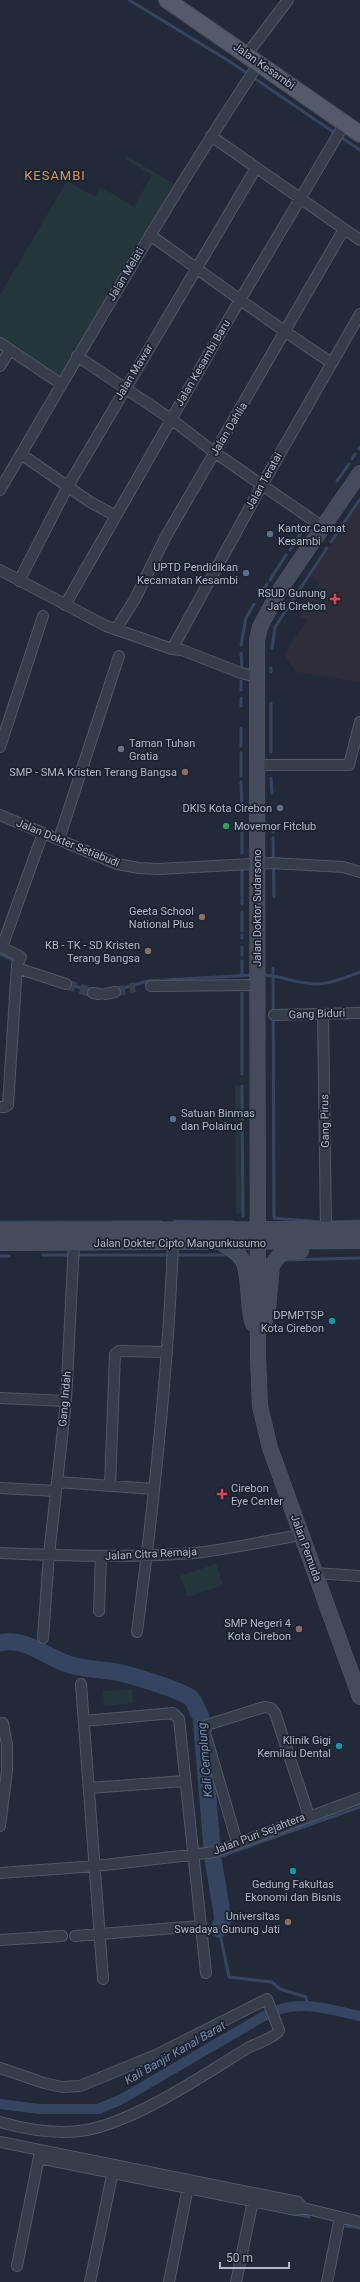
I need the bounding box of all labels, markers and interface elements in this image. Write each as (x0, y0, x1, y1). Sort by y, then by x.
street label: Jalan Kesambi (231, 40, 297, 92)
district label: KESAMBI (24, 168, 86, 183)
street label: Jalan Melati (105, 245, 147, 303)
street label: Jalan Kesambi Baru (173, 317, 233, 409)
street label: Jalan Mawar (112, 341, 156, 402)
street label: Jalan Dahlia (208, 400, 250, 458)
street label: Jalan Teratai (243, 450, 285, 512)
place label: Kantor Camat Kesambi (278, 522, 346, 548)
marker: Kantor Camat Kesambi (265, 529, 275, 539)
place label: UPTD Pendidikan Kecamatan Kesambi (137, 561, 238, 587)
marker: UPTD Pendidikan Kecamatan Kesambi (241, 568, 251, 578)
place label: RSUD Gunung Jati Cirebon (258, 587, 326, 613)
marker: RSUD Gunung Jati Cirebon (329, 593, 341, 605)
place label: Taman Tuhan Gratia (129, 737, 195, 763)
marker: Taman Tuhan Gratia (116, 744, 126, 754)
place label: SMP - SMA Kristen Terang Bangsa (9, 766, 177, 779)
marker: SMP - SMA Kristen Terang Bangsa (180, 767, 190, 777)
place label: DKIS Kota Cirebon (182, 802, 272, 815)
marker: DKIS Kota Cirebon (275, 803, 285, 813)
street label: Jalan Dokter Setiabudi (14, 816, 122, 870)
place label: Movemor Fitclub (234, 820, 316, 833)
marker: Movemor Fitclub (221, 821, 231, 831)
street label: Jalan Doktor Sudarsono (251, 849, 264, 967)
place label: Geeta School National Plus (129, 905, 194, 931)
marker: Geeta School National Plus (197, 912, 207, 922)
place label: KB - TK - SD Kristen Terang Bangsa (45, 939, 140, 965)
marker: KB - TK - SD Kristen Terang Bangsa (143, 946, 153, 956)
street label: Gang Biduri (288, 1007, 346, 1021)
street label: Gang Pirus (318, 1094, 332, 1148)
place label: Satuan Binmas dan Polairud (181, 1107, 255, 1133)
marker: Satuan Binmas dan Polairud (168, 1114, 178, 1124)
street label: Jalan Dokter Cipto Mangunkusumo (94, 1237, 266, 1250)
place label: DPMPTSP Kota Cirebon (261, 1309, 324, 1335)
marker: DPMPTSP Kota Cirebon (327, 1316, 337, 1326)
street label: Gang Indah (56, 1371, 74, 1427)
place label: Cirebon Eye Center (231, 1482, 283, 1508)
marker: Cirebon Eye Center (216, 1488, 228, 1500)
street label: Jalan Pemuda (288, 1513, 324, 1583)
street label: Jalan Citra Remaja (105, 1545, 197, 1563)
place label: SMP Negeri 4 Kota Cirebon (224, 1617, 291, 1643)
marker: SMP Negeri 4 Kota Cirebon (294, 1624, 304, 1634)
water label: Kali Cemplung (195, 1722, 215, 1798)
place label: Klinik Gigi Kemilau Dental (257, 1734, 331, 1760)
marker: Klinik Gigi Kemilau Dental (334, 1741, 344, 1751)
street label: Jalan Puri Sejahtera (211, 1810, 307, 1858)
marker: Gedung Fakultas Ekonomi dan Bisnis (288, 1866, 298, 1876)
place label: Gedung Fakultas Ekonomi dan Bisnis (245, 1878, 341, 1904)
place label: Universitas Swadaya Gunung Jati (174, 1910, 280, 1936)
marker: Universitas Swadaya Gunung Jati (283, 1917, 293, 1927)
water label: Kali Banjir Kanal Barat (122, 2018, 228, 2088)
scale bar (220, 2244, 289, 2270)
text: 50 m (226, 2251, 253, 2265)

